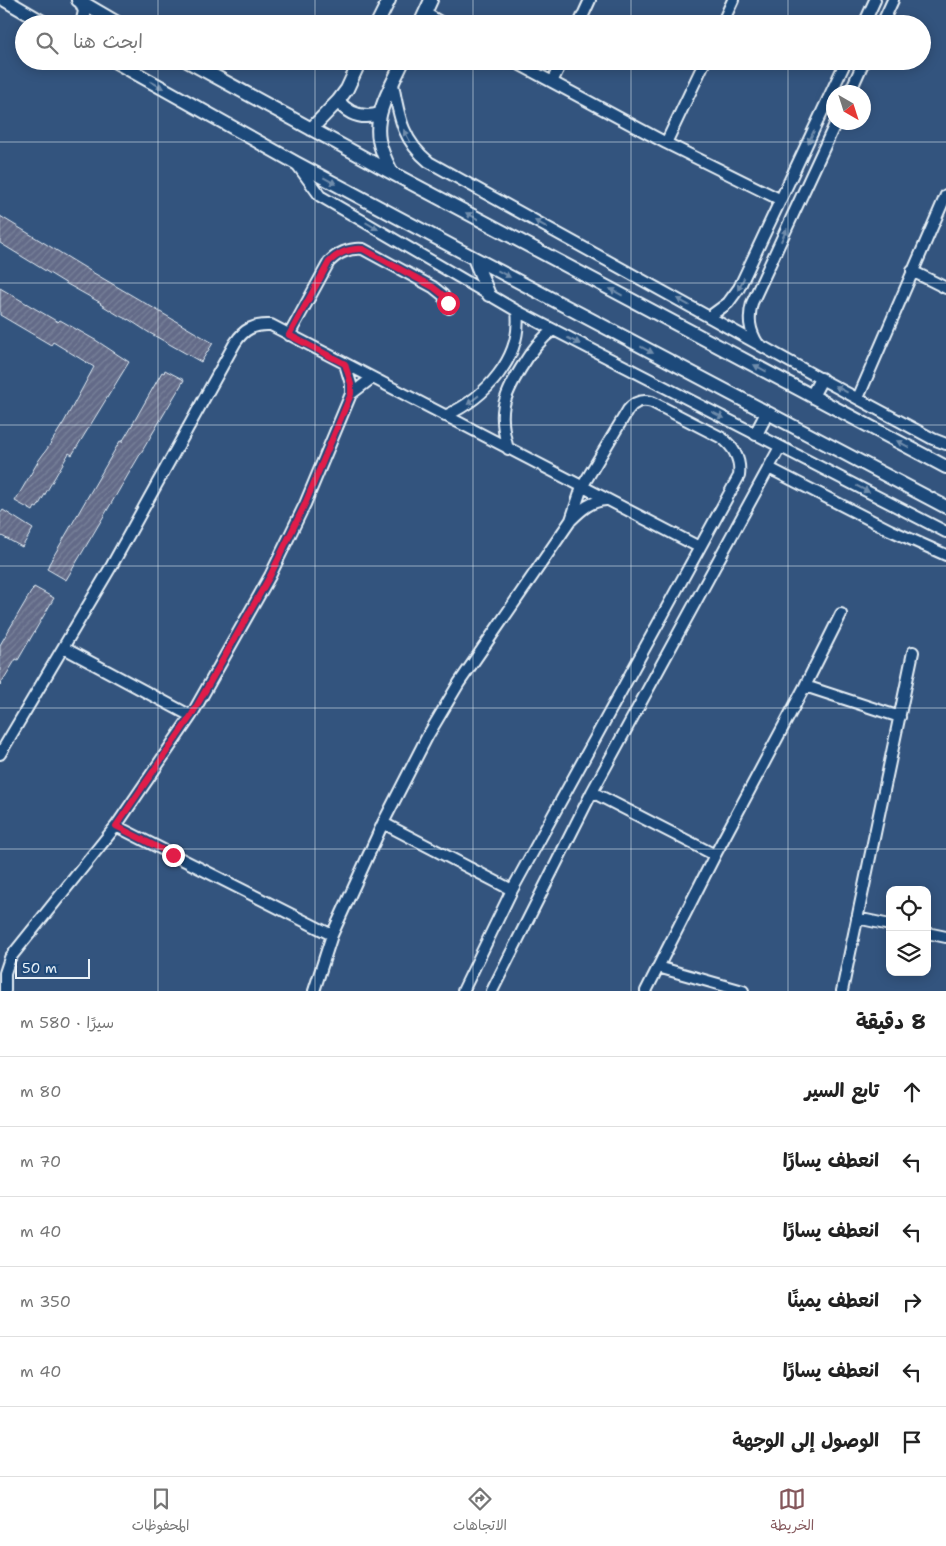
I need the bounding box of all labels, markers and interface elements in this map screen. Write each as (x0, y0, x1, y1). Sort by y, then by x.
search box (15, 15, 931, 70)
icon: search (33, 29, 61, 57)
text: ابحث هنا (73, 29, 143, 54)
one-way arrow (149, 81, 164, 89)
north arrow (826, 85, 871, 130)
one-way arrow (403, 128, 411, 143)
one-way arrow (807, 130, 815, 144)
one-way arrow (323, 176, 336, 185)
one-way arrow (465, 212, 480, 220)
one-way arrow (534, 219, 548, 228)
one-way arrow (365, 222, 378, 231)
one-way arrow (780, 228, 788, 242)
one-way arrow (496, 270, 511, 278)
one-way arrow (737, 277, 745, 291)
one-way arrow (609, 288, 623, 296)
route start (437, 292, 460, 315)
one-way arrow (676, 298, 690, 306)
one-way arrow (567, 337, 581, 345)
one-way arrow (640, 346, 655, 354)
one-way arrow (752, 364, 767, 372)
one-way arrow (833, 385, 848, 393)
one-way arrow (467, 394, 480, 405)
one-way arrow (711, 411, 726, 419)
one-way arrow (896, 440, 910, 448)
one-way arrow (856, 485, 870, 493)
route end (162, 844, 185, 867)
map controls (886, 886, 931, 976)
button: locate (886, 886, 931, 931)
button: layers (886, 931, 931, 976)
scale bar (15, 956, 90, 979)
text: 50 m (22, 959, 57, 977)
text: 8 دقيقة (856, 1008, 926, 1036)
text: سيرًا · 580 m (20, 1012, 114, 1033)
text: تابع السير (805, 1078, 879, 1103)
icon: ahead (898, 1078, 926, 1106)
text: 80 m (20, 1081, 61, 1102)
text: انعطف يسارًا (783, 1148, 879, 1173)
icon: left (898, 1148, 926, 1176)
text: 70 m (20, 1151, 61, 1172)
text: انعطف يسارًا (783, 1218, 879, 1243)
icon: left (898, 1218, 926, 1246)
text: 40 m (20, 1221, 62, 1242)
text: انعطف يمينًا (788, 1288, 879, 1313)
icon: right (898, 1288, 926, 1316)
text: 350 m (20, 1291, 71, 1312)
text: انعطف يسارًا (783, 1358, 879, 1383)
icon: left (898, 1358, 926, 1386)
text: 40 m (20, 1361, 62, 1382)
text: الوصول إلى الوجهة (732, 1428, 879, 1453)
icon: arrive (898, 1428, 926, 1456)
tab: المحفوظات (132, 1485, 189, 1538)
tab: الاتجاهات (453, 1485, 507, 1538)
tab: الخريطة (771, 1485, 814, 1538)

